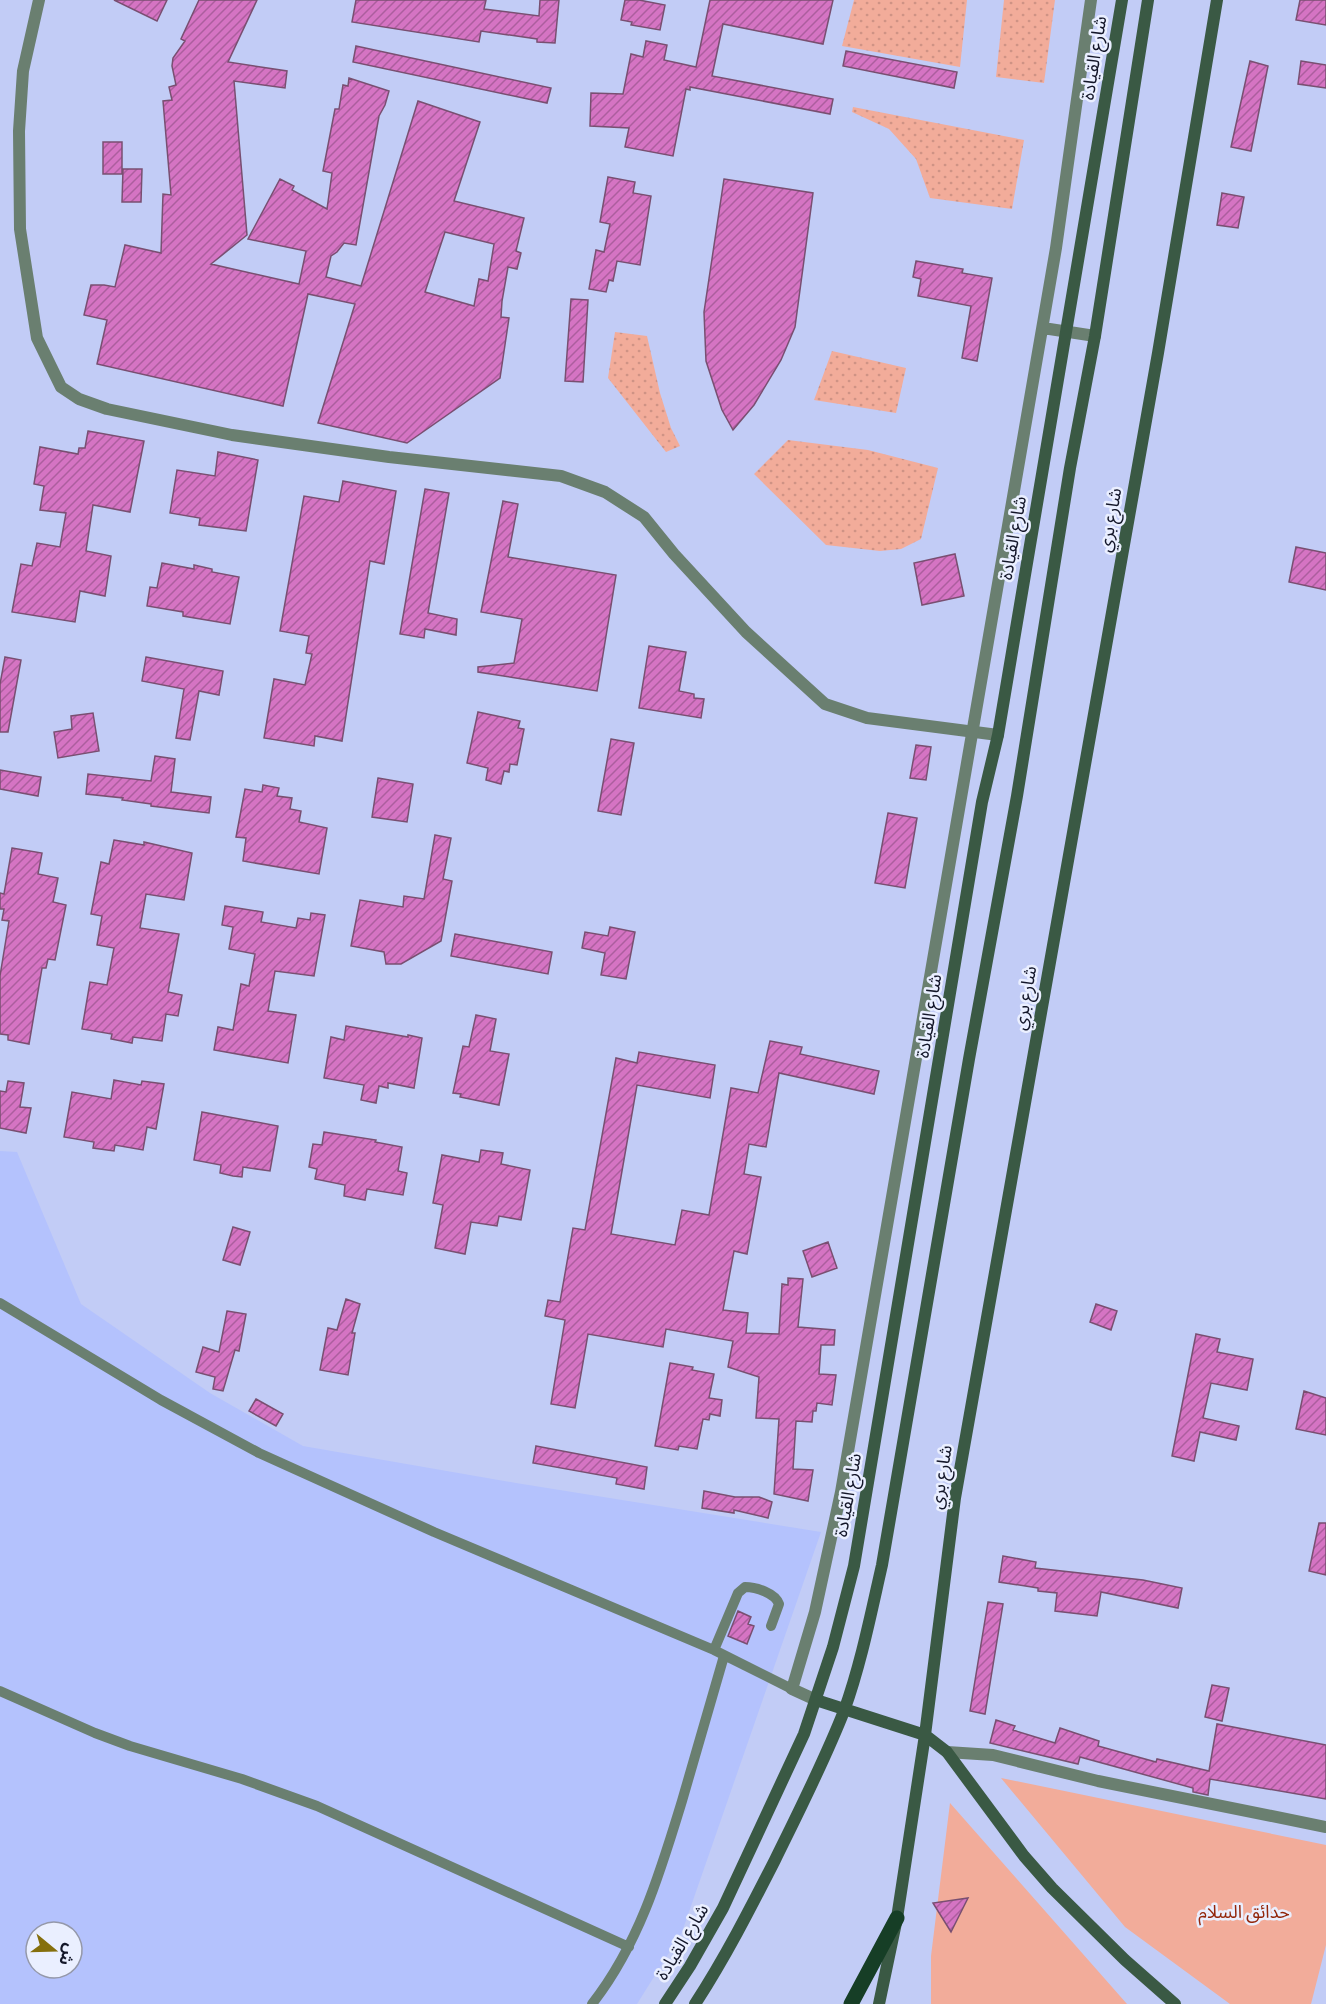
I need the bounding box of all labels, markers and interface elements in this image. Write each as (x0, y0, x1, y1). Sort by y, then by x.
street label: شارع القيادة (1076, 14, 1114, 102)
street label: شارع بري (1094, 486, 1129, 554)
street label: شارع القيادة (995, 494, 1034, 582)
street label: شارع بري (1009, 964, 1044, 1032)
street label: شارع القيادة (911, 972, 949, 1060)
street label: شارع بري (925, 1443, 960, 1511)
street label: شارع القيادة (830, 1451, 869, 1539)
street label: شارع القيادة (651, 1900, 716, 1986)
park label: حدائق السلام (1198, 1901, 1290, 1926)
north arrow (24, 1920, 84, 1980)
text: ش (55, 1941, 80, 1968)

